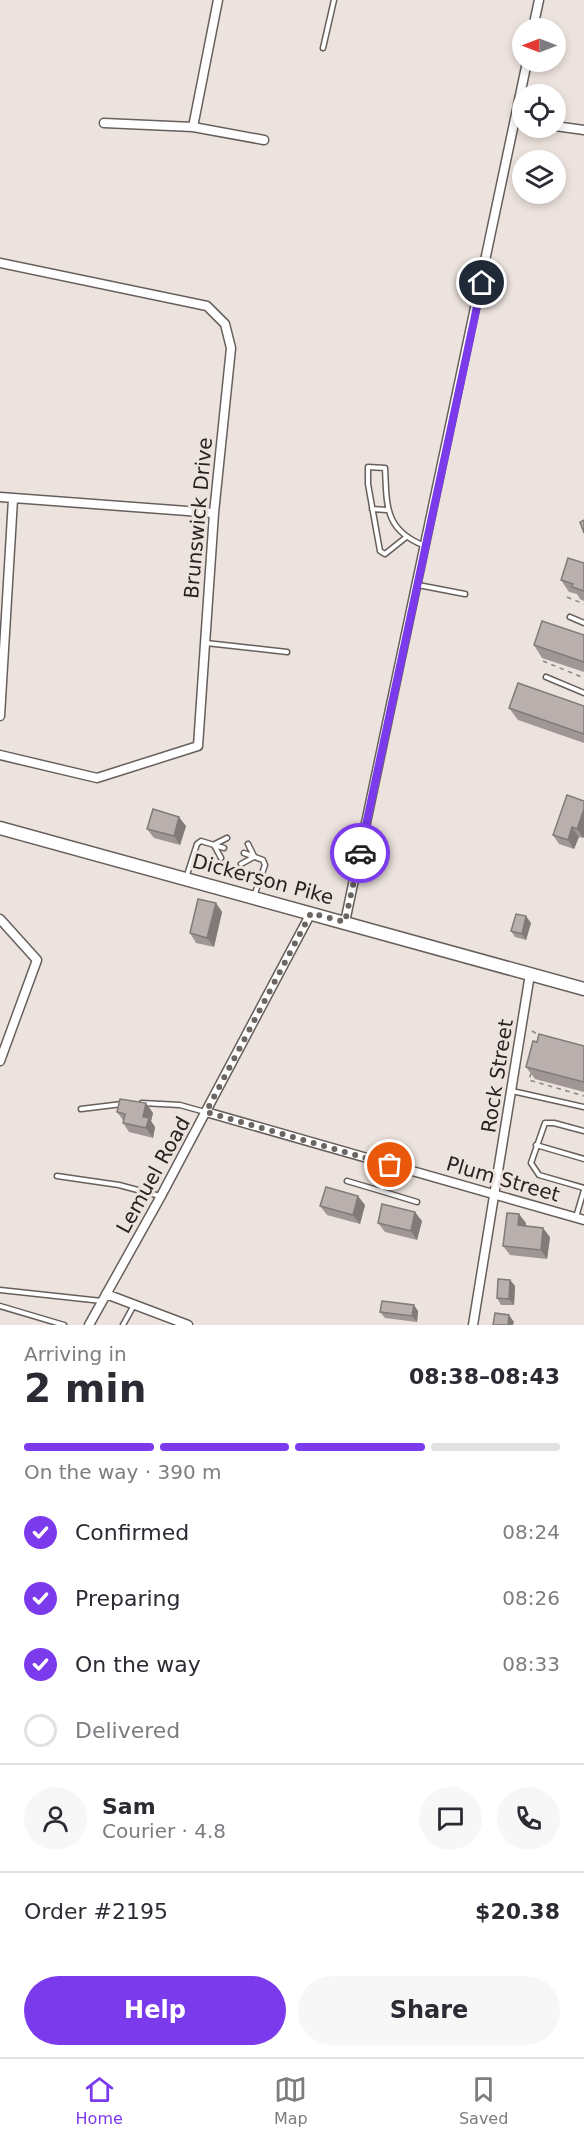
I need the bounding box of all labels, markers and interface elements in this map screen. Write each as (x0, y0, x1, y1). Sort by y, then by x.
north arrow (512, 18, 566, 72)
map controls (512, 18, 566, 204)
button: locate (512, 84, 566, 138)
button: layers (512, 150, 566, 204)
pin (456, 257, 507, 308)
icon: home (465, 266, 498, 299)
street label: Brunswick Drive (179, 436, 217, 600)
courier (330, 823, 390, 883)
icon: car (344, 837, 377, 870)
street label: Dickerson Pike (190, 849, 336, 909)
street label: Rock Street (476, 1017, 518, 1135)
street label: Lemuel Road (111, 1112, 195, 1238)
pin (364, 1139, 415, 1190)
icon: bag (373, 1148, 406, 1181)
street label: Plum Street (444, 1151, 563, 1207)
text: Arriving in (24, 1342, 127, 1366)
text: 08:38–08:43 (409, 1364, 560, 1389)
text: 2 min (24, 1366, 146, 1411)
text: On the way · 390 m (24, 1460, 222, 1484)
icon: check (24, 1516, 57, 1549)
text: Confirmed (75, 1520, 189, 1545)
text: 08:24 (502, 1520, 560, 1544)
icon: check (24, 1582, 57, 1615)
text: Preparing (75, 1586, 181, 1611)
text: 08:26 (502, 1586, 560, 1610)
icon: check (24, 1648, 57, 1681)
text: On the way (75, 1652, 201, 1677)
text: 08:33 (502, 1652, 560, 1676)
text: Delivered (75, 1718, 180, 1743)
button: person (24, 1787, 87, 1850)
button: chat (419, 1787, 482, 1850)
button: phone (497, 1787, 560, 1850)
text: Sam (102, 1794, 156, 1819)
text: Courier · 4.8 (102, 1819, 226, 1843)
text: Order #2195 (24, 1899, 168, 1924)
text: $20.38 (475, 1899, 560, 1924)
button: Help (24, 1976, 286, 2045)
button: Share (298, 1976, 560, 2045)
tab: Home (76, 2073, 123, 2128)
tab: Map (274, 2073, 308, 2128)
tab: Saved (459, 2073, 508, 2128)

